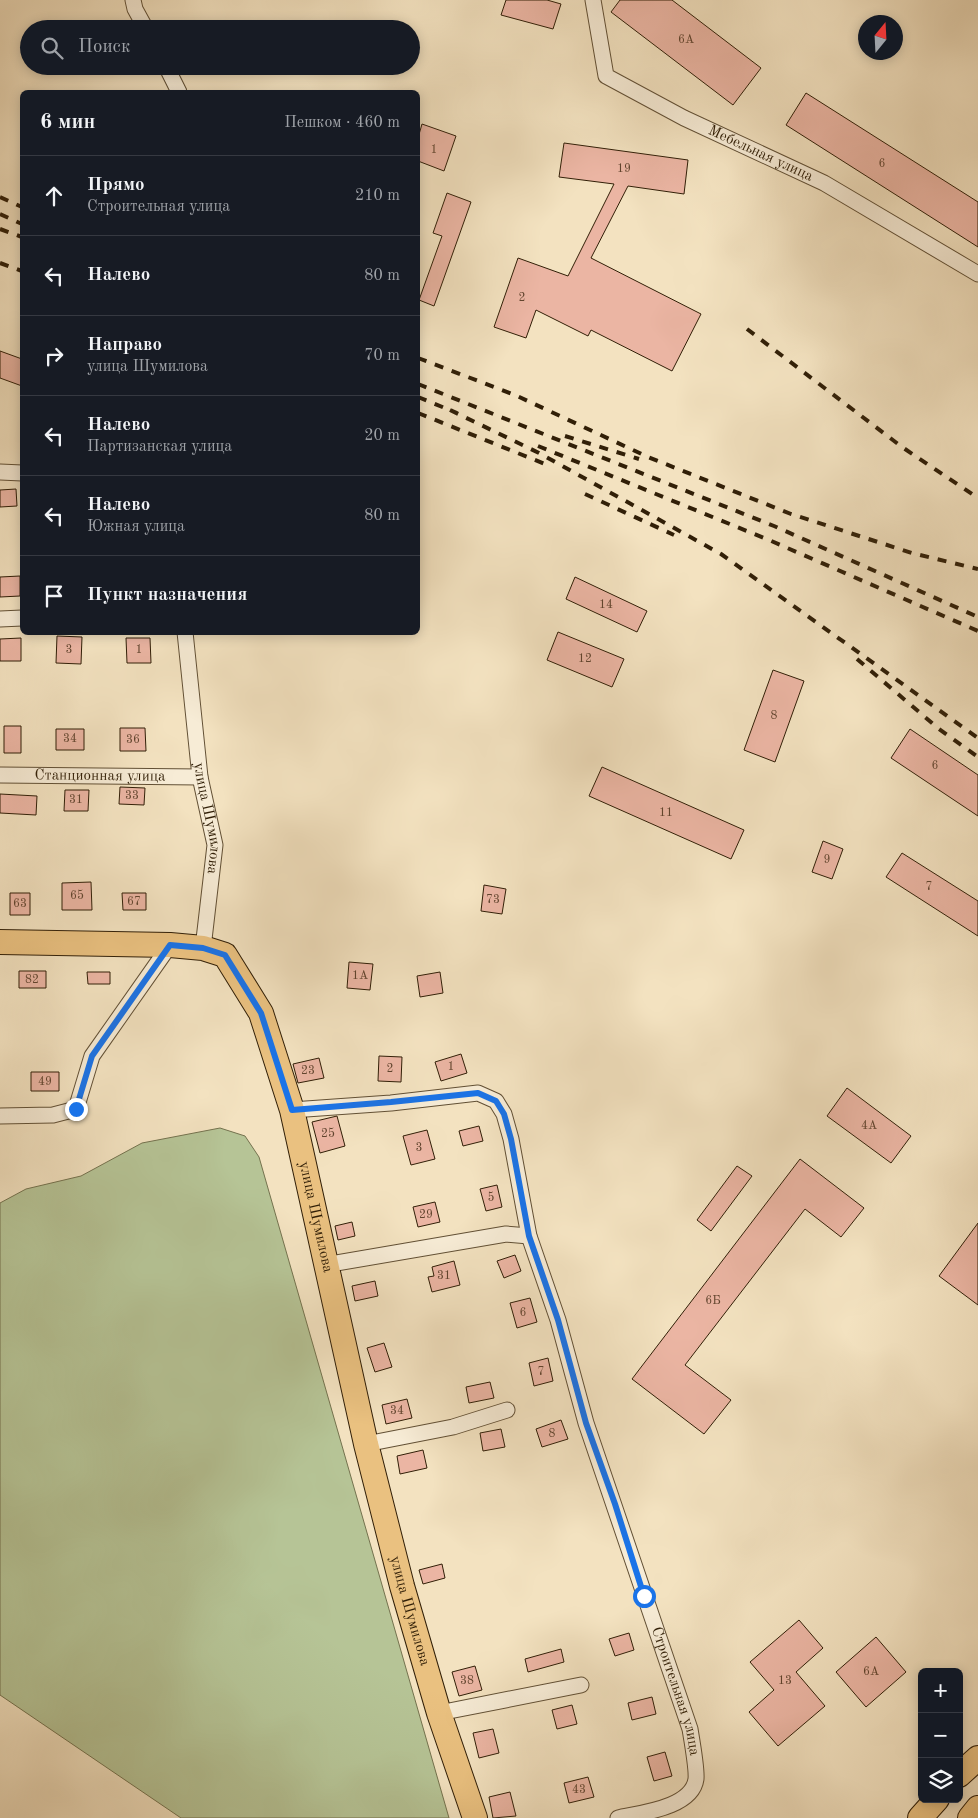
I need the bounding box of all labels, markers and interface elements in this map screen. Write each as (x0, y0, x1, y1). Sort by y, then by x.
north arrow (858, 15, 903, 60)
search box (20, 20, 420, 75)
icon: search (38, 34, 66, 62)
house number: 6А (678, 34, 694, 46)
text: Поиск (78, 38, 130, 57)
text: 6 мин (40, 112, 95, 133)
text: Пешком · 460 m (284, 115, 400, 131)
street label: Мебельная улица (706, 123, 816, 184)
house number: 1 (431, 144, 437, 156)
house number: 6 (879, 158, 886, 170)
house number: 19 (617, 163, 631, 175)
text: Прямо (87, 176, 145, 195)
icon: ahead (40, 182, 68, 210)
text: 210 m (355, 188, 400, 204)
text: Строительная улица (87, 199, 230, 215)
icon: left (40, 262, 68, 290)
text: Налево (87, 266, 150, 285)
text: 80 m (364, 268, 400, 284)
house number: 2 (519, 292, 525, 304)
text: Направо (87, 336, 162, 355)
icon: right (40, 342, 68, 370)
text: 70 m (364, 348, 400, 364)
text: улица Шумилова (87, 359, 208, 375)
text: Налево (87, 416, 150, 435)
icon: left (40, 422, 68, 450)
text: 20 m (364, 428, 400, 444)
text: Партизанская улица (87, 439, 232, 455)
text: Налево (87, 496, 150, 515)
icon: left (40, 502, 68, 530)
text: 80 m (364, 508, 400, 524)
text: Южная улица (87, 519, 185, 535)
icon: arrive (40, 582, 68, 610)
text: Пункт назначения (87, 586, 247, 605)
house number: 14 (599, 599, 613, 611)
house number: 3 (66, 644, 72, 656)
house number: 1 (136, 644, 142, 656)
house number: 12 (578, 653, 592, 665)
house number: 8 (771, 710, 778, 722)
house number: 34 (63, 733, 77, 745)
house number: 36 (126, 734, 140, 746)
house number: 6 (932, 760, 939, 772)
street label: улица Шумилова (191, 762, 222, 876)
street label: Станционная улица (34, 768, 166, 784)
house number: 33 (125, 790, 139, 802)
house number: 31 (69, 794, 83, 806)
house number: 11 (659, 807, 673, 819)
house number: 9 (824, 854, 830, 866)
house number: 7 (926, 881, 932, 893)
house number: 65 (70, 889, 84, 902)
house number: 73 (486, 894, 500, 906)
house number: 67 (127, 896, 141, 908)
house number: 63 (13, 898, 27, 910)
house number: 1А (352, 970, 368, 982)
house number: 82 (25, 974, 39, 986)
house number: 1 (448, 1061, 454, 1073)
house number: 2 (387, 1063, 393, 1075)
house number: 23 (301, 1065, 315, 1077)
house number: 49 (38, 1076, 52, 1088)
route end (65, 1098, 88, 1121)
house number: 4А (861, 1120, 877, 1132)
house number: 25 (321, 1127, 335, 1140)
house number: 3 (416, 1142, 422, 1154)
street label: улица Шумилова (296, 1160, 335, 1275)
house number: 5 (488, 1191, 495, 1204)
house number: 29 (419, 1209, 433, 1221)
house number: 31 (437, 1270, 451, 1282)
house number: 6Б (705, 1295, 721, 1307)
house number: 6 (520, 1307, 527, 1319)
house number: 7 (538, 1366, 544, 1378)
house number: 34 (390, 1405, 404, 1417)
house number: 8 (549, 1428, 556, 1440)
street label: улица Шумилова (387, 1554, 433, 1668)
route start (633, 1585, 656, 1608)
street label: Строительная улица (648, 1625, 702, 1757)
house number: 6А (863, 1666, 879, 1678)
map controls (918, 1668, 963, 1803)
button: + (918, 1668, 963, 1713)
house number: 38 (460, 1675, 474, 1687)
house number: 13 (778, 1675, 792, 1687)
button: − (918, 1713, 963, 1758)
button: layers (918, 1758, 963, 1803)
house number: 43 (572, 1784, 586, 1796)

